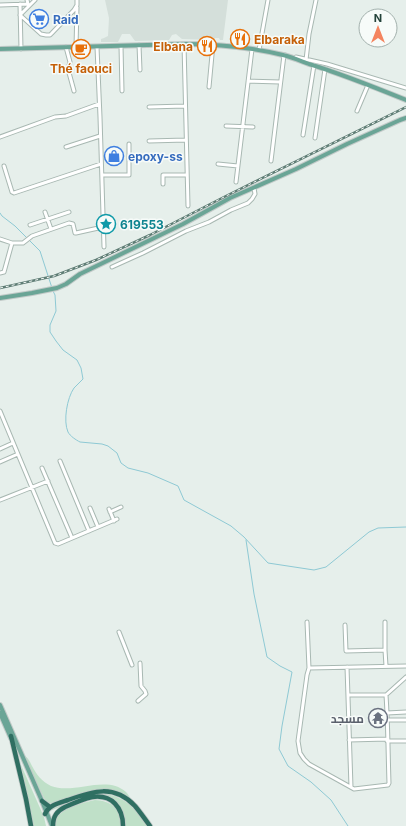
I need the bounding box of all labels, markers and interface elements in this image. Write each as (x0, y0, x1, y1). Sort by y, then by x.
supermarket icon: Raid (28, 8, 50, 30)
north arrow (358, 8, 398, 48)
text: N (374, 11, 382, 25)
place label: Raid (53, 12, 79, 27)
restaurant icon: Elbaraka (229, 28, 251, 50)
place label: Elbaraka (254, 32, 305, 47)
restaurant icon: Elbana (196, 35, 218, 57)
cafe icon: Thé faouci (70, 38, 92, 60)
place label: Elbana (153, 39, 193, 54)
place label: Thé faouci (50, 61, 112, 76)
shop icon: epoxy-ss (103, 145, 125, 167)
place label: epoxy-ss (128, 149, 183, 164)
place icon: 619553 (95, 213, 117, 235)
place label: 619553 (120, 217, 164, 232)
temple icon: مسجد (367, 707, 389, 729)
place label: مسجد (331, 711, 364, 726)

